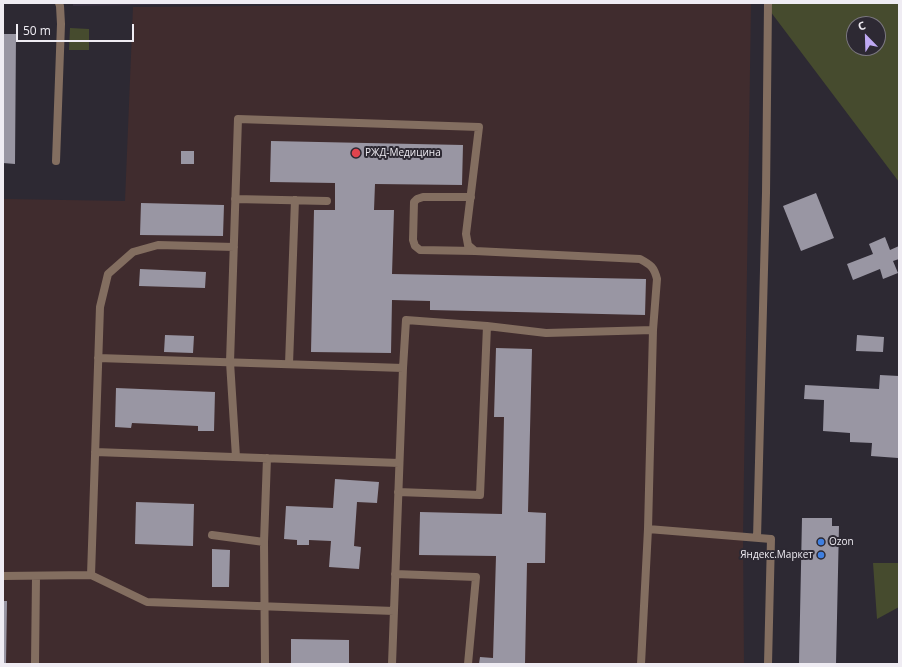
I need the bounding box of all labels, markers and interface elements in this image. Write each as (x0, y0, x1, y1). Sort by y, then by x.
scale bar (18, 16, 136, 42)
north arrow (846, 16, 886, 56)
text: С (855, 17, 868, 34)
text: 50 m (23, 22, 51, 39)
marker: РЖД-Медицина (350, 147, 362, 159)
place label: РЖД-Медицина (365, 147, 441, 159)
place label: Ozon (829, 536, 854, 548)
marker: Ozon (816, 537, 826, 547)
place label: Яндекс.Маркет (740, 549, 813, 561)
marker: Яндекс.Маркет (816, 550, 826, 560)

